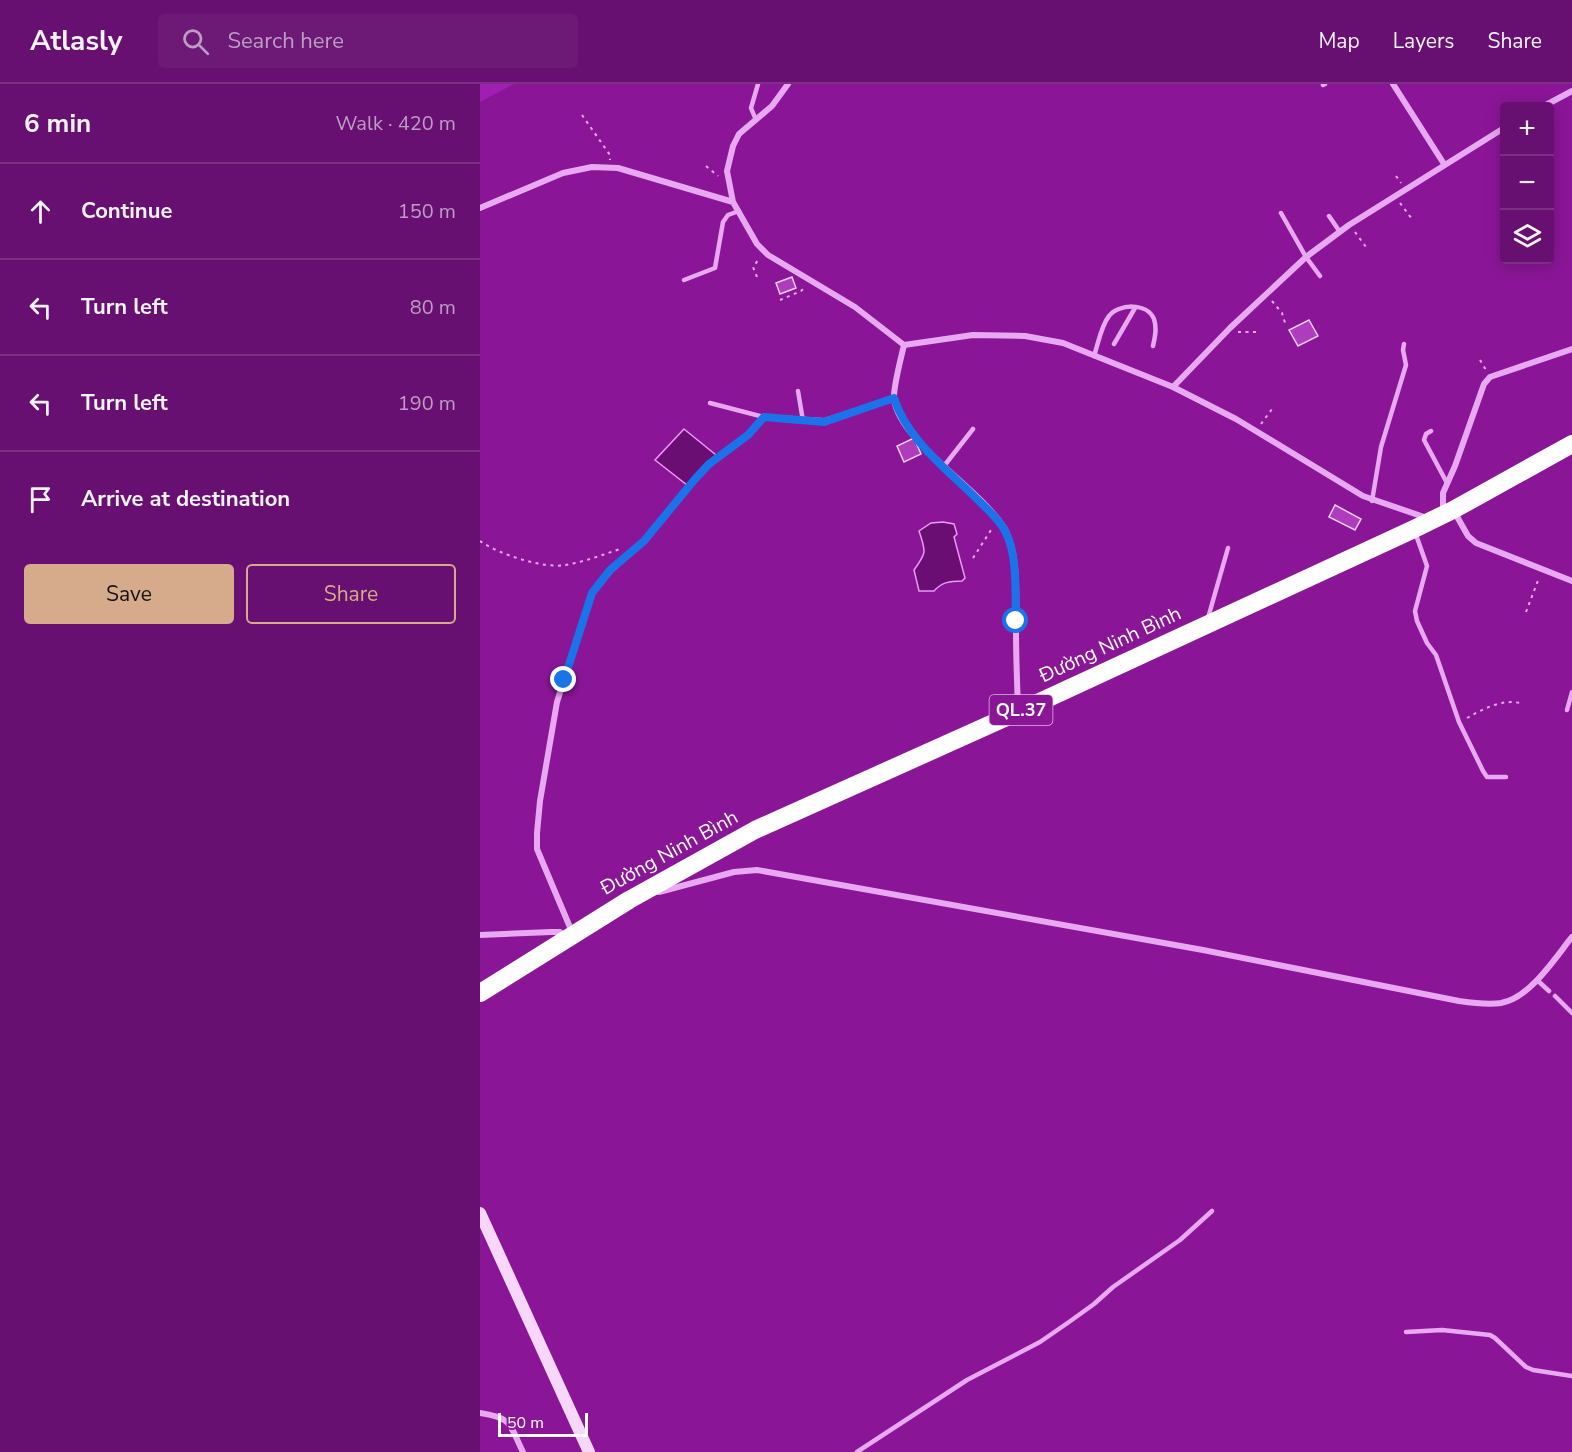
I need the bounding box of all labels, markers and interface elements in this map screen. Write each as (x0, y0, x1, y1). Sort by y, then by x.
search box (158, 14, 578, 68)
text: Atlasly (30, 22, 122, 60)
icon: search (179, 25, 212, 58)
text: Search here (227, 26, 344, 56)
text: Map (1318, 27, 1360, 55)
text: Layers (1393, 27, 1454, 55)
text: Share (1487, 27, 1542, 55)
map controls (1500, 102, 1554, 264)
button: + (1500, 102, 1554, 156)
text: 6 min (24, 106, 91, 141)
text: Walk · 420 m (336, 110, 456, 137)
button: − (1500, 156, 1554, 210)
icon: ahead (24, 195, 57, 228)
text: Continue (81, 196, 172, 226)
text: 150 m (398, 198, 456, 225)
button: layers (1500, 210, 1554, 264)
icon: left (24, 291, 57, 324)
text: Turn left (81, 292, 168, 322)
text: 80 m (410, 294, 456, 321)
icon: left (24, 387, 57, 420)
text: Turn left (81, 388, 168, 418)
text: 190 m (398, 390, 456, 417)
icon: arrive (24, 483, 57, 516)
text: Arrive at destination (81, 484, 290, 514)
button: Save (24, 564, 234, 624)
button: Share (246, 564, 456, 624)
street label: Đường Ninh Bình (1034, 600, 1186, 690)
route start (1002, 607, 1028, 633)
route end (550, 666, 576, 692)
road number: QL.37 (990, 695, 1052, 725)
street label: Đường Ninh Bình (595, 803, 743, 902)
scale bar (498, 1410, 588, 1438)
text: 50 m (507, 1412, 544, 1434)

